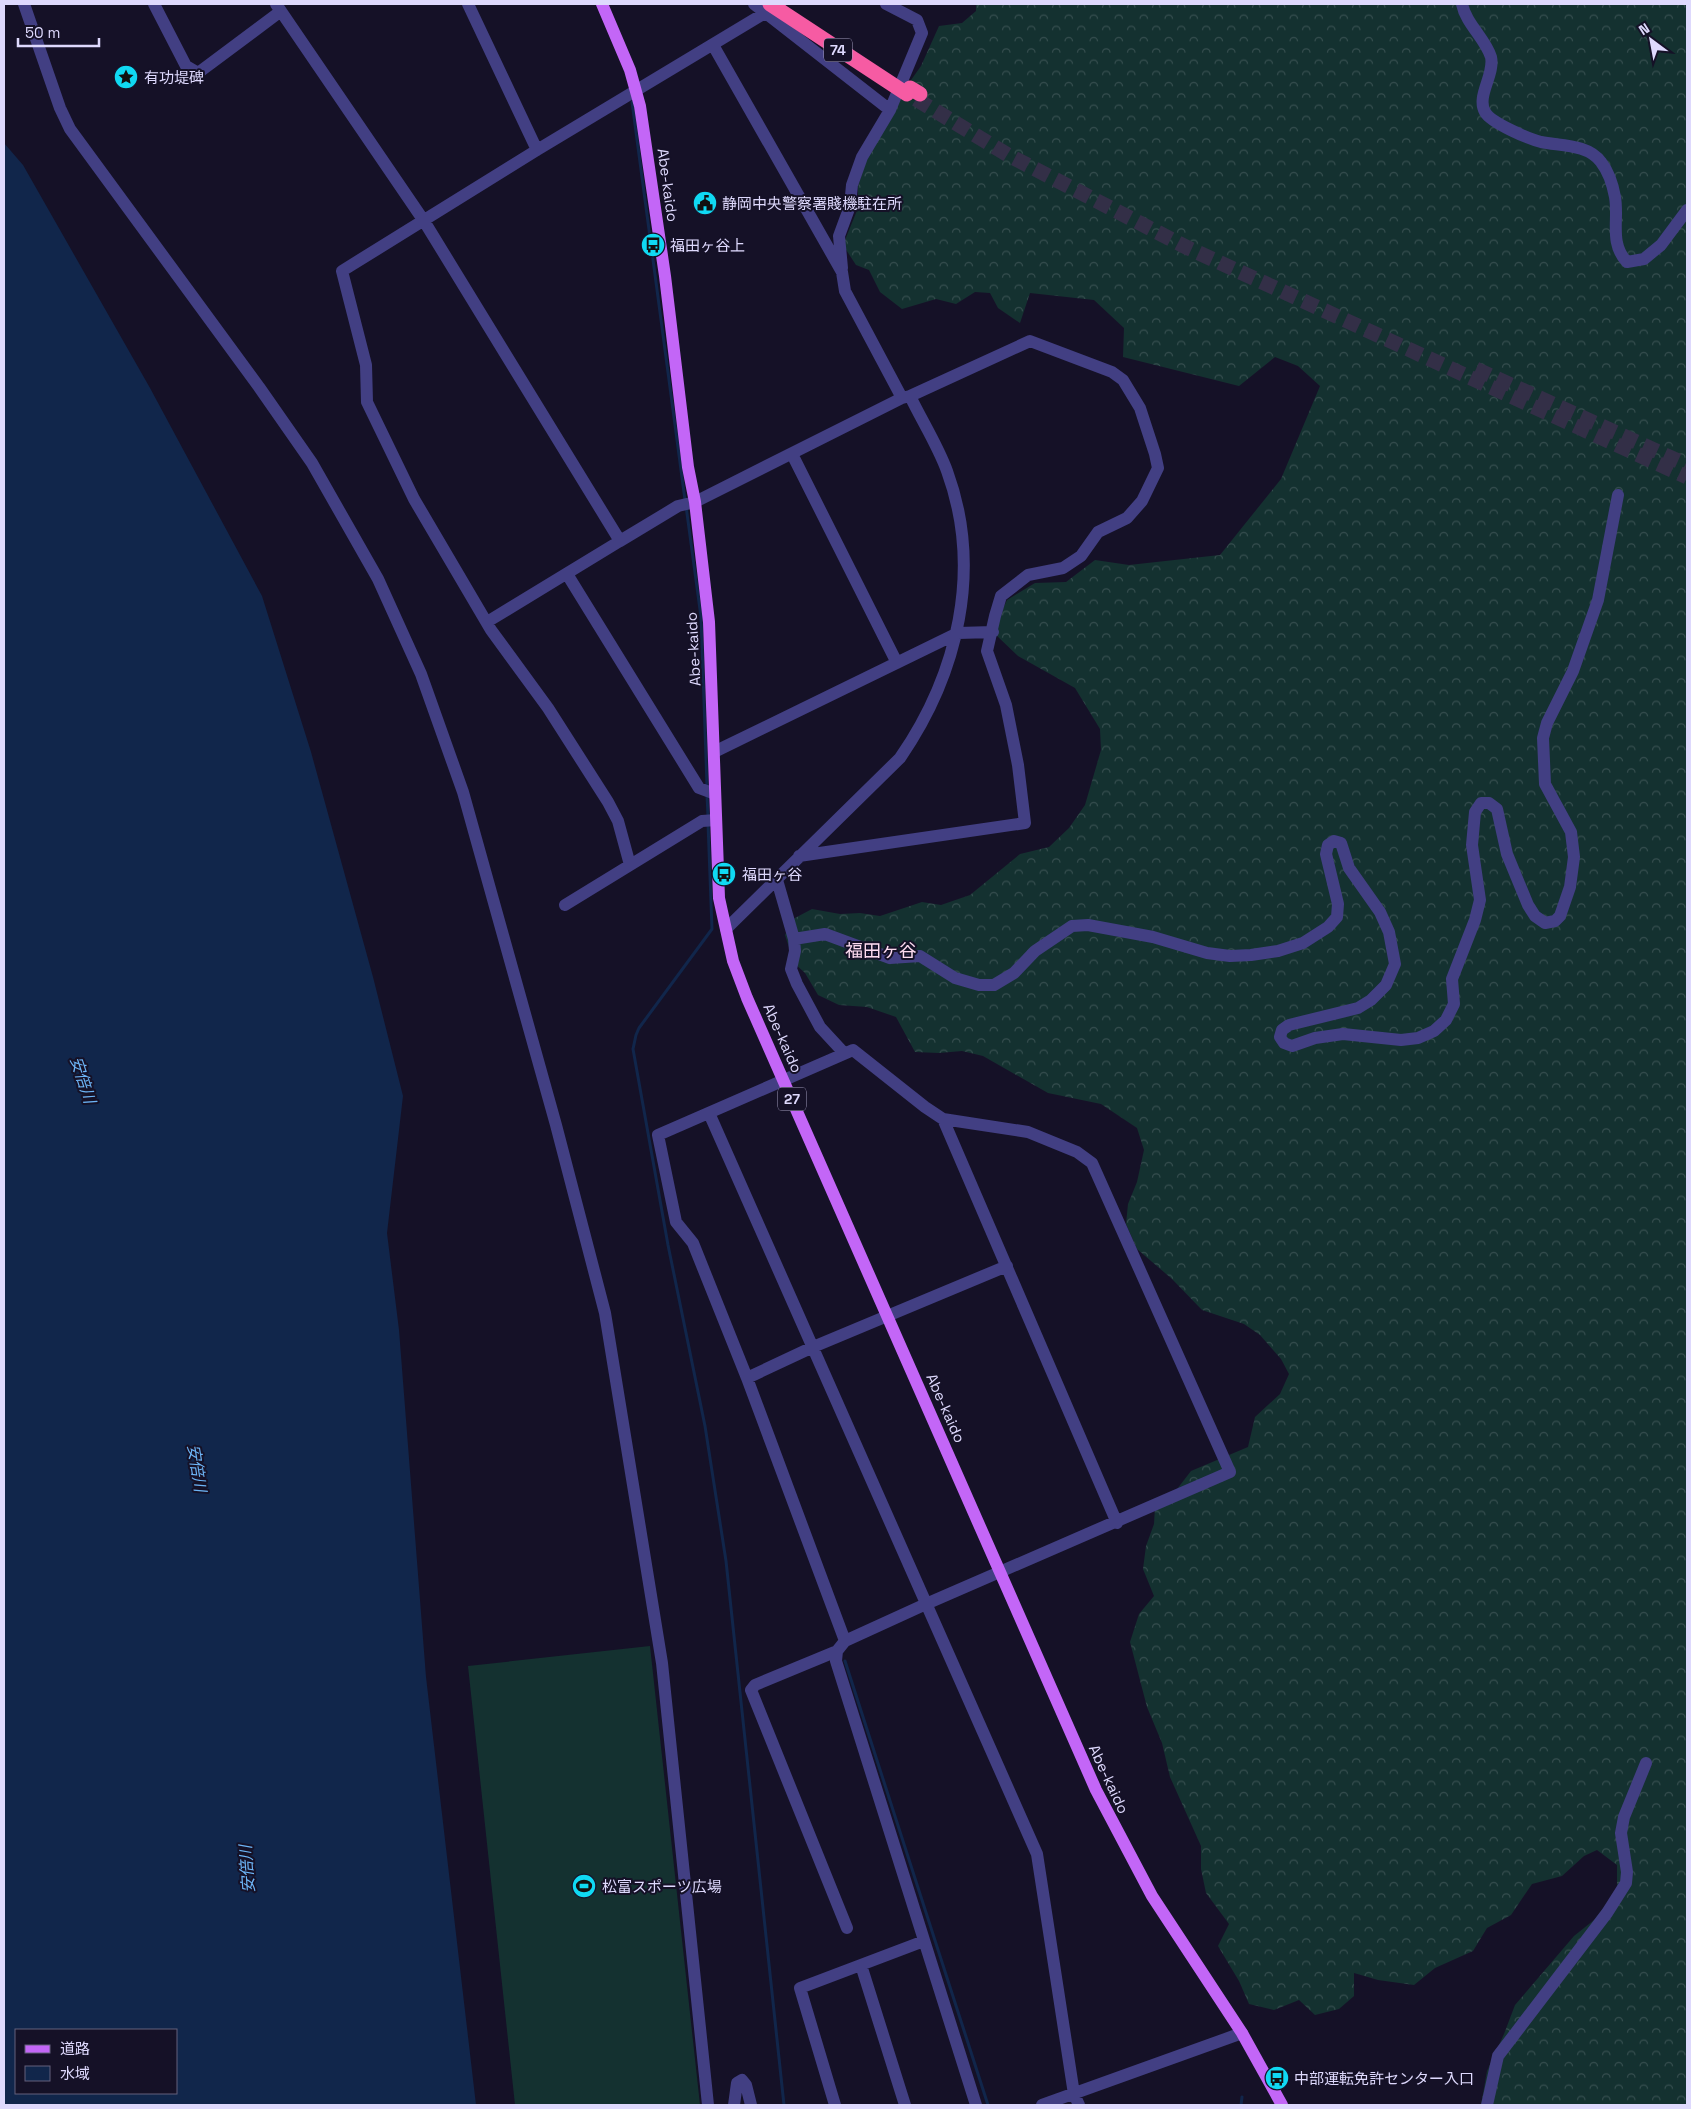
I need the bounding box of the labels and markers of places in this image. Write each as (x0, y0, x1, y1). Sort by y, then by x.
place icon: 有功堤碑 (113, 64, 139, 90)
place label: 有功堤碑 (144, 68, 204, 87)
public building icon: 静岡中央警察署賤機駐在所 (692, 190, 718, 216)
place label: 静岡中央警察署賤機駐在所 (722, 194, 902, 213)
bus stop icon: 福田ヶ谷上 (640, 232, 666, 258)
place label: 福田ヶ谷上 (670, 236, 745, 255)
bus stop icon: 福田ヶ谷 (711, 861, 737, 887)
place label: 福田ヶ谷 (742, 865, 802, 884)
sports icon: 松富スポーツ広場 (571, 1873, 597, 1899)
place label: 松富スポーツ広場 (602, 1877, 722, 1896)
bus stop icon: 中部運転免許センター入口 (1264, 2065, 1290, 2091)
place label: 中部運転免許センター入口 (1294, 2069, 1474, 2088)

